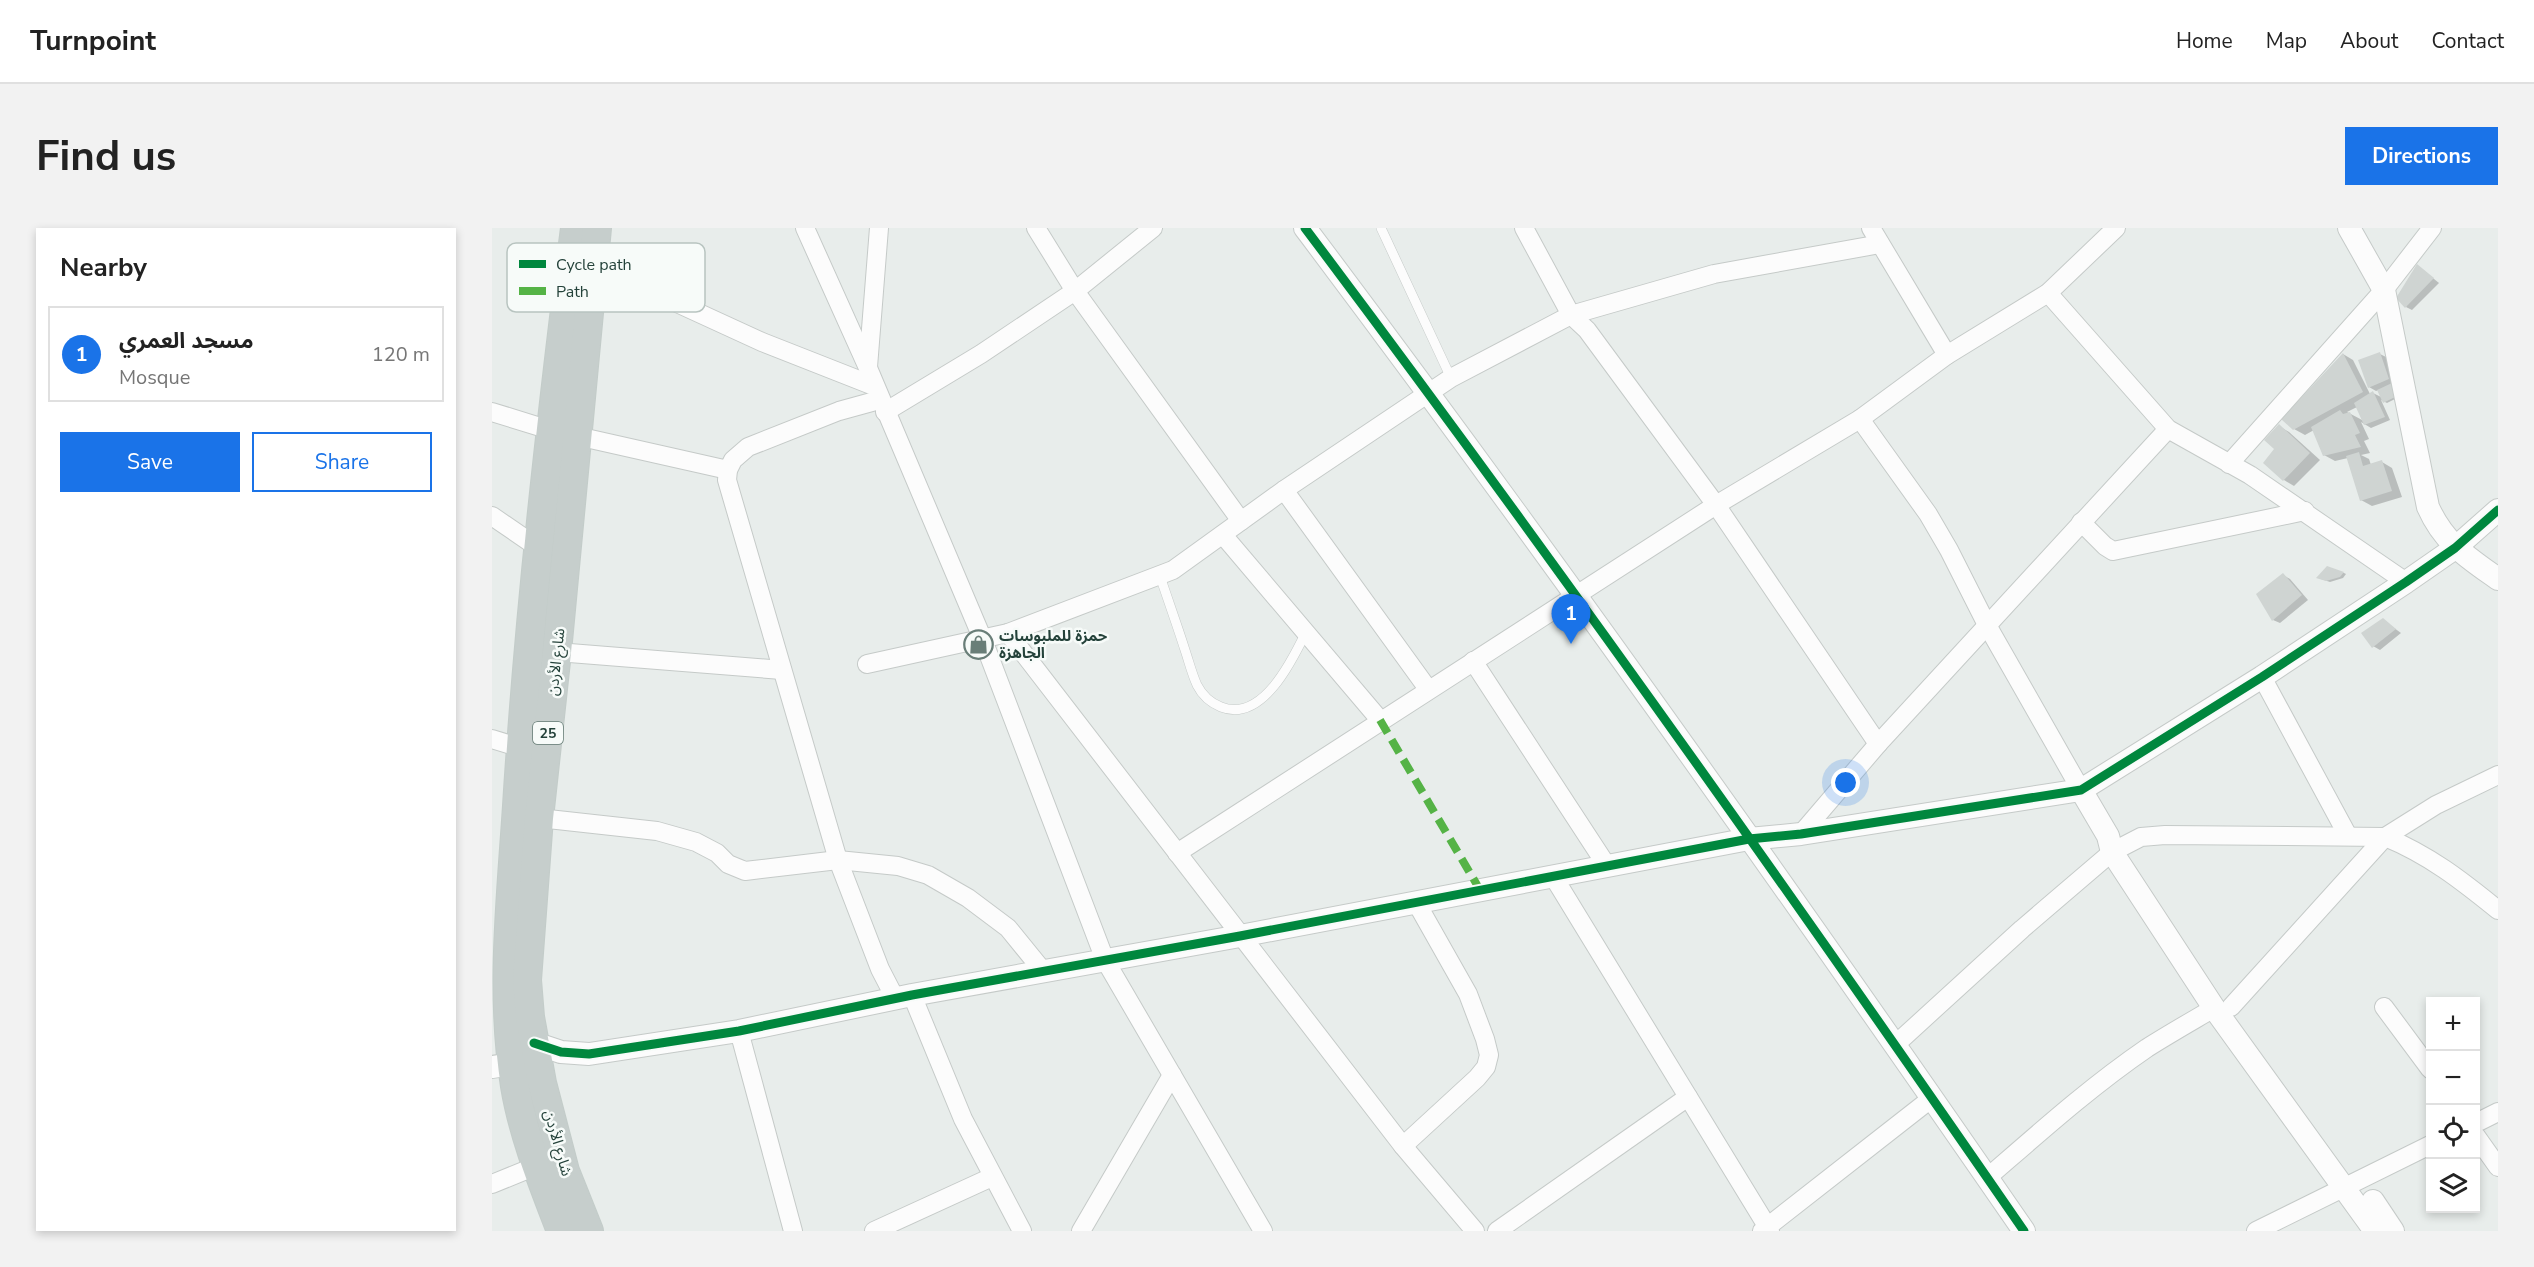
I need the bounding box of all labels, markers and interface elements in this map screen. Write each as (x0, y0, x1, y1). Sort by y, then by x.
text: Turnpoint (30, 22, 156, 60)
text: Home (2176, 27, 2233, 55)
text: Map (2266, 27, 2307, 55)
text: About (2340, 27, 2398, 55)
text: Contact (2431, 27, 2504, 55)
button: Directions (2345, 127, 2498, 185)
text: Find us (36, 128, 176, 185)
legend (507, 243, 705, 312)
text: Nearby (60, 250, 147, 285)
text: Cycle path (556, 254, 632, 276)
text: Path (556, 281, 589, 303)
text: مسجد العمري (119, 326, 254, 356)
text: 1 (76, 341, 88, 368)
text: 120 m (372, 341, 430, 368)
text: Mosque (119, 364, 190, 391)
button: Save (60, 432, 240, 492)
button: Share (252, 432, 432, 492)
pin: 1 (1552, 594, 1590, 644)
place label: حمزة للملبوسات الجاهزة (999, 626, 1108, 663)
street label: شارع الأردن (543, 627, 572, 697)
shop icon: حمزة للملبوسات الجاهزة (962, 629, 994, 661)
road number: 25 (533, 722, 563, 744)
your location (1831, 768, 1860, 797)
map controls (2426, 997, 2480, 1213)
button: + (2426, 997, 2480, 1051)
button: − (2426, 1051, 2480, 1105)
button: locate (2426, 1105, 2480, 1159)
street label: شارع الأردن (537, 1108, 577, 1179)
button: layers (2426, 1159, 2480, 1213)

